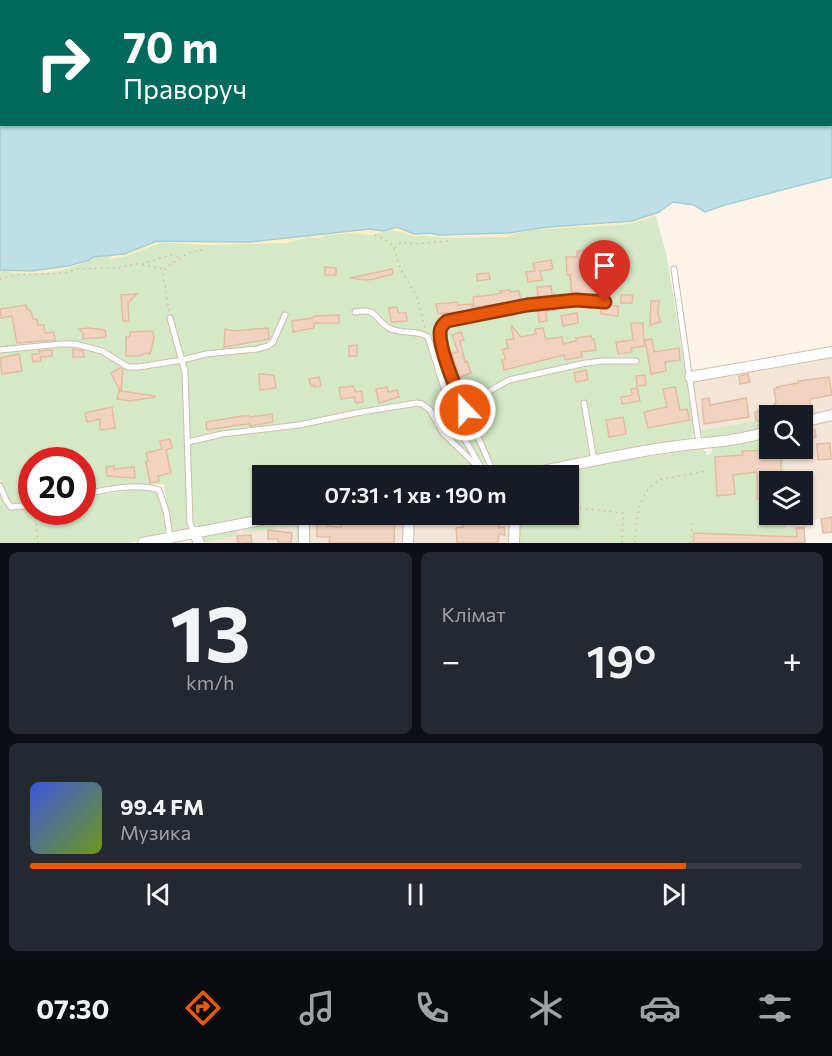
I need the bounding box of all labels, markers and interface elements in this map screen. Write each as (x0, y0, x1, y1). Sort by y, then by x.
text: 70 m (123, 20, 218, 72)
icon: right (24, 24, 102, 102)
text: Праворуч (123, 72, 247, 105)
pin (579, 240, 630, 302)
icon: arrive (588, 249, 621, 282)
position arrow (433, 378, 497, 442)
map controls (759, 405, 813, 525)
button: search (759, 405, 813, 459)
speed limit sign: 20 (18, 447, 96, 525)
button: layers (759, 471, 813, 525)
text: 07:31 · 1 хв · 190 m (325, 481, 506, 508)
text: 13 (170, 583, 251, 678)
text: Клімат (442, 602, 506, 626)
text: 19° (587, 632, 656, 687)
text: − (442, 639, 460, 680)
text: + (783, 639, 802, 680)
text: km/h (186, 670, 235, 694)
text: 99.4 FM (120, 793, 204, 820)
text: Музика (120, 820, 191, 844)
icon: previous (142, 878, 175, 911)
icon: pause (399, 878, 432, 911)
icon: next (657, 878, 690, 911)
icon: directions (182, 987, 224, 1029)
icon: music (296, 987, 338, 1029)
icon: phone (411, 987, 453, 1029)
icon: climate (525, 987, 567, 1029)
icon: car (639, 987, 681, 1029)
icon: filters (754, 987, 796, 1029)
text: 07:30 (36, 992, 110, 1025)

